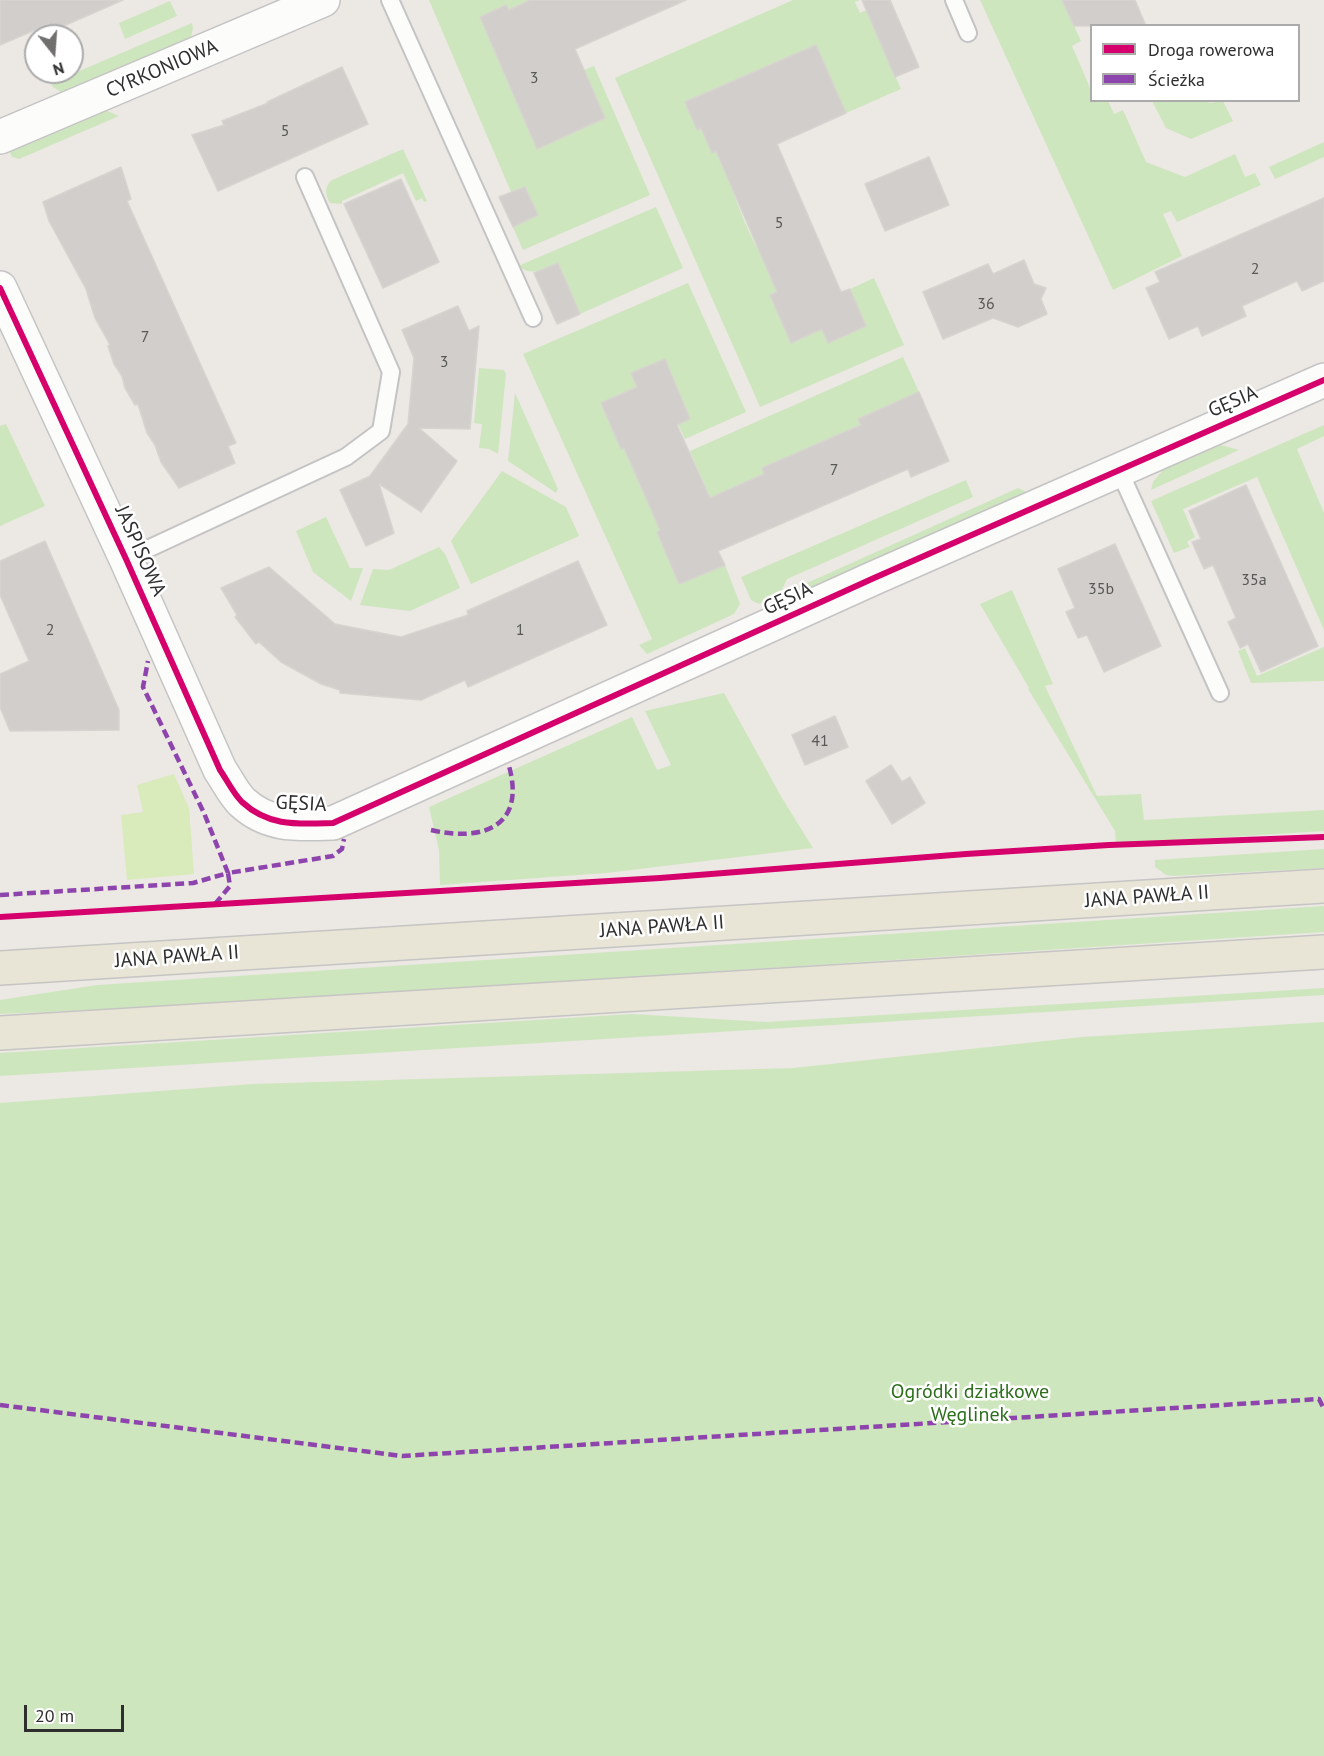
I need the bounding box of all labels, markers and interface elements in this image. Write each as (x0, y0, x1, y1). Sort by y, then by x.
north arrow (24, 24, 84, 84)
legend (1090, 24, 1300, 102)
street label: CYRKONIOWA (103, 35, 221, 103)
text: Droga rowerowa (1148, 38, 1274, 61)
text: N (51, 58, 67, 80)
house number: 3 (530, 68, 538, 88)
text: Ścieżka (1148, 68, 1205, 91)
house number: 5 (281, 121, 289, 141)
house number: 5 (775, 213, 783, 233)
house number: 2 (1251, 259, 1259, 279)
house number: 36 (977, 294, 995, 314)
house number: 7 (141, 327, 149, 347)
house number: 3 (440, 352, 448, 372)
street label: GĘSIA (1205, 381, 1261, 423)
house number: 7 (830, 460, 838, 480)
street label: JASPISOWA (109, 502, 171, 600)
house number: 35a (1241, 570, 1267, 590)
street label: GĘSIA (760, 577, 816, 621)
house number: 35b (1088, 579, 1114, 599)
house number: 2 (46, 620, 54, 640)
house number: 1 (516, 620, 524, 640)
house number: 41 (811, 731, 829, 751)
street label: GĘSIA (275, 791, 327, 817)
street label: JANA PAWŁA II (1084, 881, 1210, 913)
street label: JANA PAWŁA II (599, 911, 725, 943)
street label: JANA PAWŁA II (114, 941, 240, 973)
park label: Ogródki działkowe Węglinek (891, 1380, 1049, 1427)
scale bar (27, 1693, 128, 1731)
text: 20 m (35, 1704, 74, 1727)

